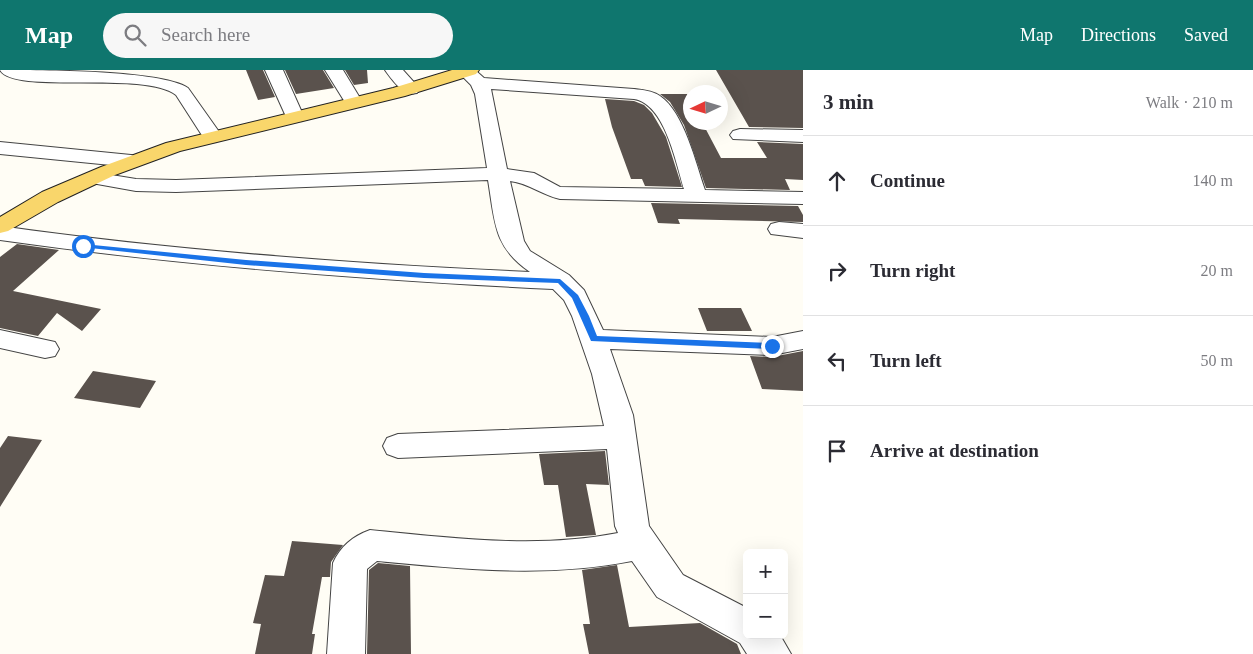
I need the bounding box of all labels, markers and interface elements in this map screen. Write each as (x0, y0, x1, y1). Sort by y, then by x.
search box (103, 13, 453, 58)
icon: search (121, 21, 149, 49)
text: Map (25, 22, 73, 48)
text: Search here (161, 24, 250, 45)
text: Map (1020, 25, 1053, 45)
text: Directions (1081, 25, 1156, 45)
text: Saved (1184, 25, 1228, 45)
north arrow (683, 85, 728, 130)
text: 3 min (823, 90, 874, 114)
text: Walk · 210 m (1146, 94, 1233, 111)
icon: ahead (823, 167, 851, 195)
text: Continue (870, 170, 945, 191)
text: 140 m (1193, 172, 1233, 189)
route start (72, 235, 95, 258)
icon: right (823, 257, 851, 285)
text: Turn right (870, 260, 955, 281)
text: 20 m (1201, 262, 1233, 279)
route end (761, 335, 784, 358)
icon: left (823, 347, 851, 375)
text: Turn left (870, 350, 942, 371)
text: 50 m (1201, 352, 1233, 369)
icon: arrive (823, 437, 851, 465)
text: Arrive at destination (870, 440, 1039, 461)
map controls (743, 549, 788, 639)
button: + (743, 549, 788, 594)
button: − (743, 594, 788, 639)

